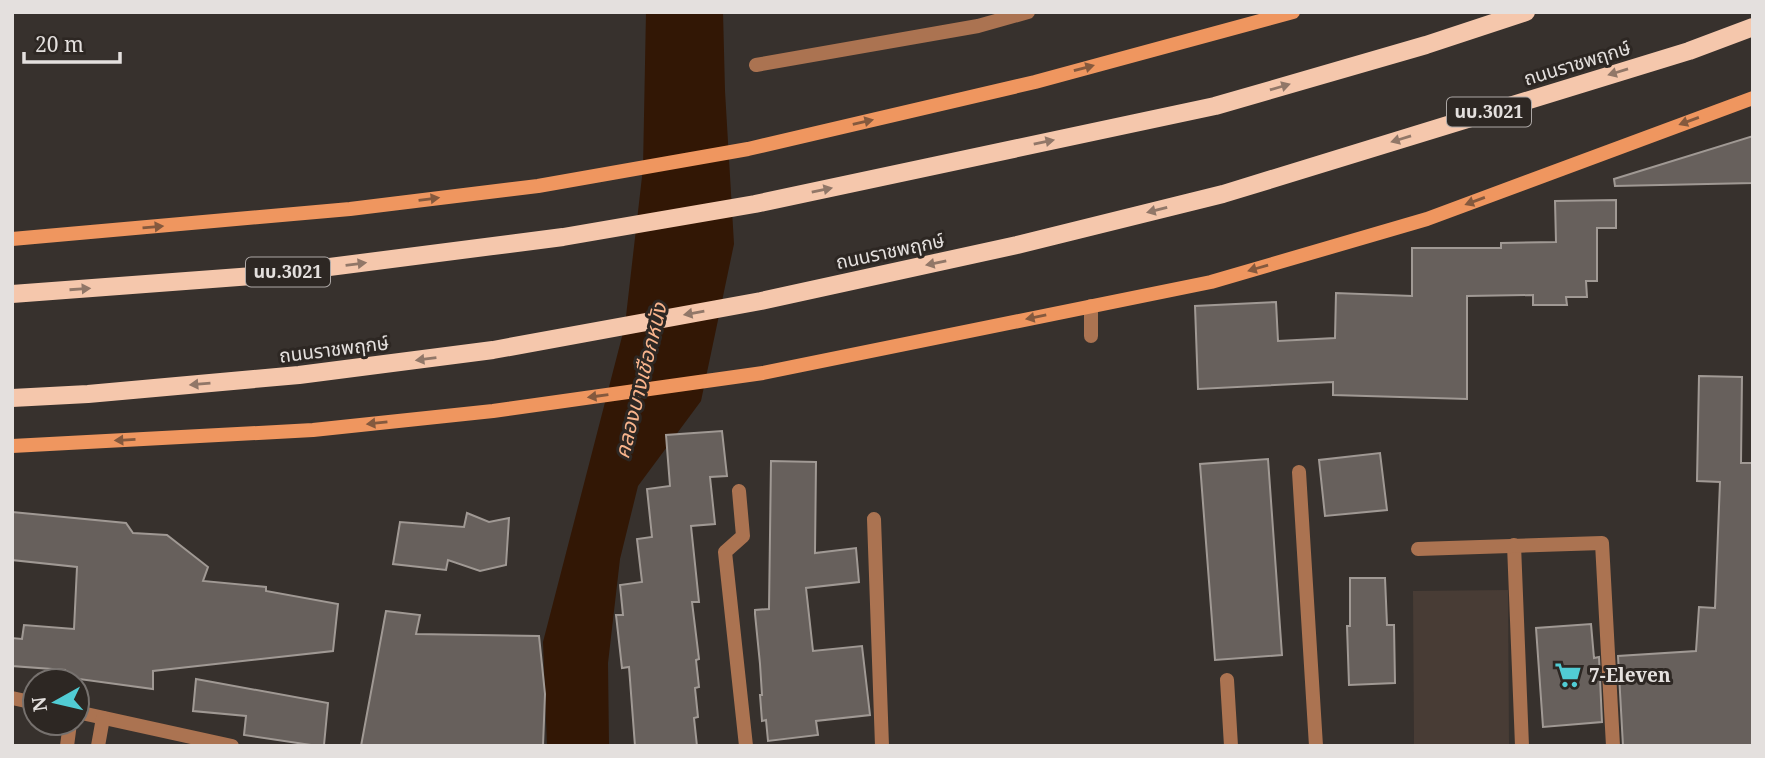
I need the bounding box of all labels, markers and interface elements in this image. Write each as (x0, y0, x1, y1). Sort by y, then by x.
scale bar (24, 21, 121, 65)
text: 20 m (35, 30, 84, 58)
street label: ถนนราชพฤกษ์ (1520, 34, 1634, 92)
one-way arrow (1073, 62, 1095, 73)
one-way arrow (1608, 68, 1629, 78)
one-way arrow (1270, 82, 1291, 92)
road number: นบ.3021 (1447, 98, 1531, 127)
one-way arrow (852, 116, 874, 127)
one-way arrow (1678, 116, 1699, 127)
one-way arrow (1390, 135, 1411, 145)
one-way arrow (1033, 137, 1055, 148)
one-way arrow (811, 184, 833, 195)
one-way arrow (418, 194, 440, 205)
one-way arrow (1465, 195, 1486, 206)
one-way arrow (1146, 205, 1168, 216)
one-way arrow (143, 221, 165, 232)
street label: ถนนราชพฤกษ์ (833, 227, 947, 275)
one-way arrow (925, 257, 947, 268)
road number: นบ.3021 (246, 258, 330, 286)
one-way arrow (345, 258, 367, 269)
one-way arrow (1247, 263, 1268, 273)
one-way arrow (70, 283, 92, 294)
water label: คลองบางเชือกหนัง (607, 298, 673, 461)
one-way arrow (683, 308, 705, 319)
one-way arrow (1025, 312, 1047, 323)
street label: ถนนราชพฤกษ์ (278, 329, 390, 369)
one-way arrow (415, 353, 437, 364)
one-way arrow (188, 379, 210, 390)
one-way arrow (587, 391, 609, 402)
one-way arrow (366, 418, 388, 429)
one-way arrow (114, 435, 136, 446)
supermarket icon: 7-Eleven (1553, 660, 1583, 690)
place label: 7-Eleven (1589, 662, 1671, 688)
north arrow (21, 667, 91, 737)
text: N (25, 695, 53, 714)

